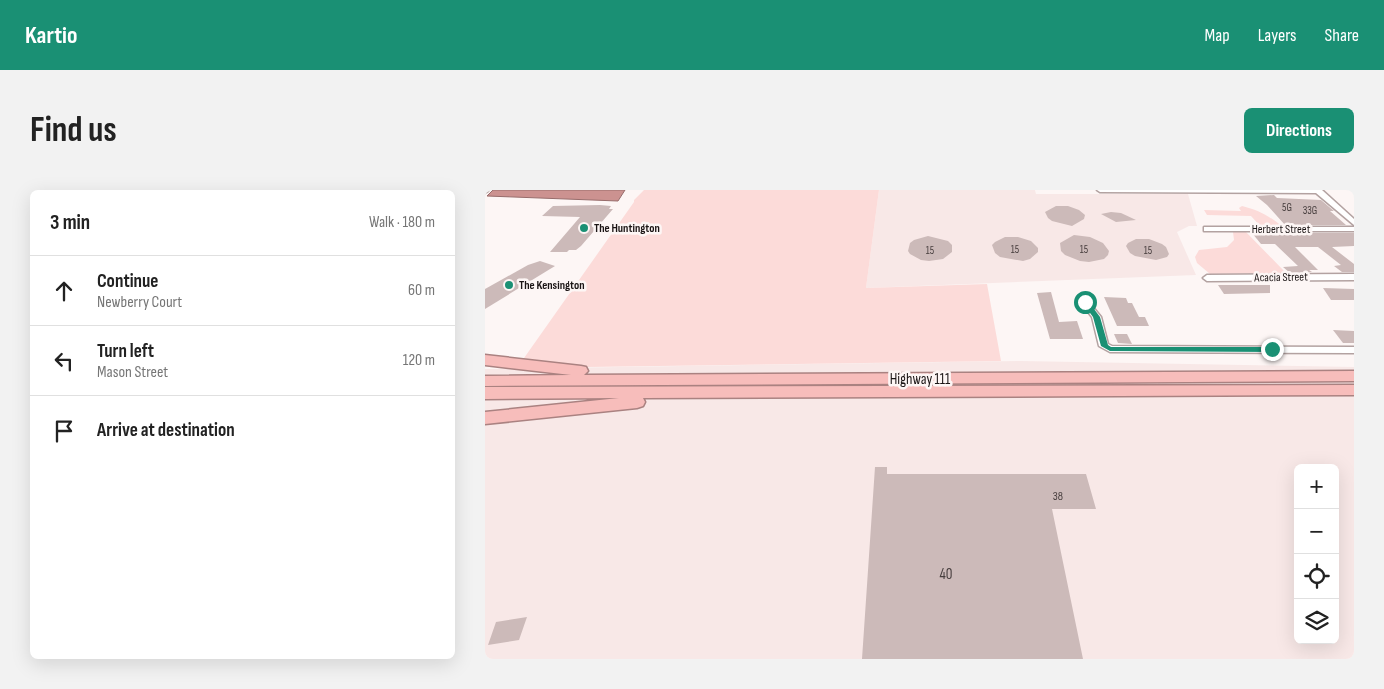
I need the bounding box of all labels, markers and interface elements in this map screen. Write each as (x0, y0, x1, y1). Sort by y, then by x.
text: Kartio (25, 21, 77, 50)
text: Map (1205, 25, 1230, 46)
text: Layers (1258, 25, 1297, 46)
text: Share (1325, 25, 1359, 46)
button: Directions (1244, 108, 1354, 153)
text: Find us (30, 109, 117, 152)
house number: 5G (1282, 201, 1292, 214)
house number: 33G (1303, 204, 1317, 217)
text: 3 min (50, 210, 90, 235)
text: Walk · 180 m (369, 213, 435, 232)
place label: The Huntington (594, 221, 660, 236)
marker: The Huntington (578, 222, 590, 234)
street label: Herbert Street (1252, 222, 1311, 237)
house number: 15 (1011, 243, 1019, 256)
house number: 15 (1080, 243, 1088, 256)
house number: 15 (926, 244, 934, 257)
house number: 15 (1144, 244, 1152, 257)
text: Continue (97, 270, 158, 293)
street label: Acacia Street (1253, 270, 1308, 285)
icon: ahead (50, 277, 78, 305)
place label: The Kensington (519, 278, 584, 293)
marker: The Kensington (503, 279, 515, 291)
text: 60 m (408, 281, 435, 300)
route start (1074, 291, 1097, 314)
text: Newberry Court (97, 293, 182, 312)
route end (1261, 338, 1284, 361)
text: Turn left (97, 340, 154, 363)
icon: left (50, 347, 78, 375)
text: 120 m (403, 351, 435, 370)
text: Mason Street (97, 363, 168, 382)
street label: Highway 111 (890, 370, 951, 389)
icon: arrive (50, 417, 78, 445)
text: Arrive at destination (97, 419, 235, 442)
map controls (1294, 464, 1339, 644)
button: + (1294, 464, 1339, 509)
house number: 38 (1053, 489, 1063, 504)
button: − (1294, 509, 1339, 554)
button: locate (1294, 554, 1339, 599)
house number: 40 (940, 565, 952, 584)
button: layers (1294, 599, 1339, 644)

